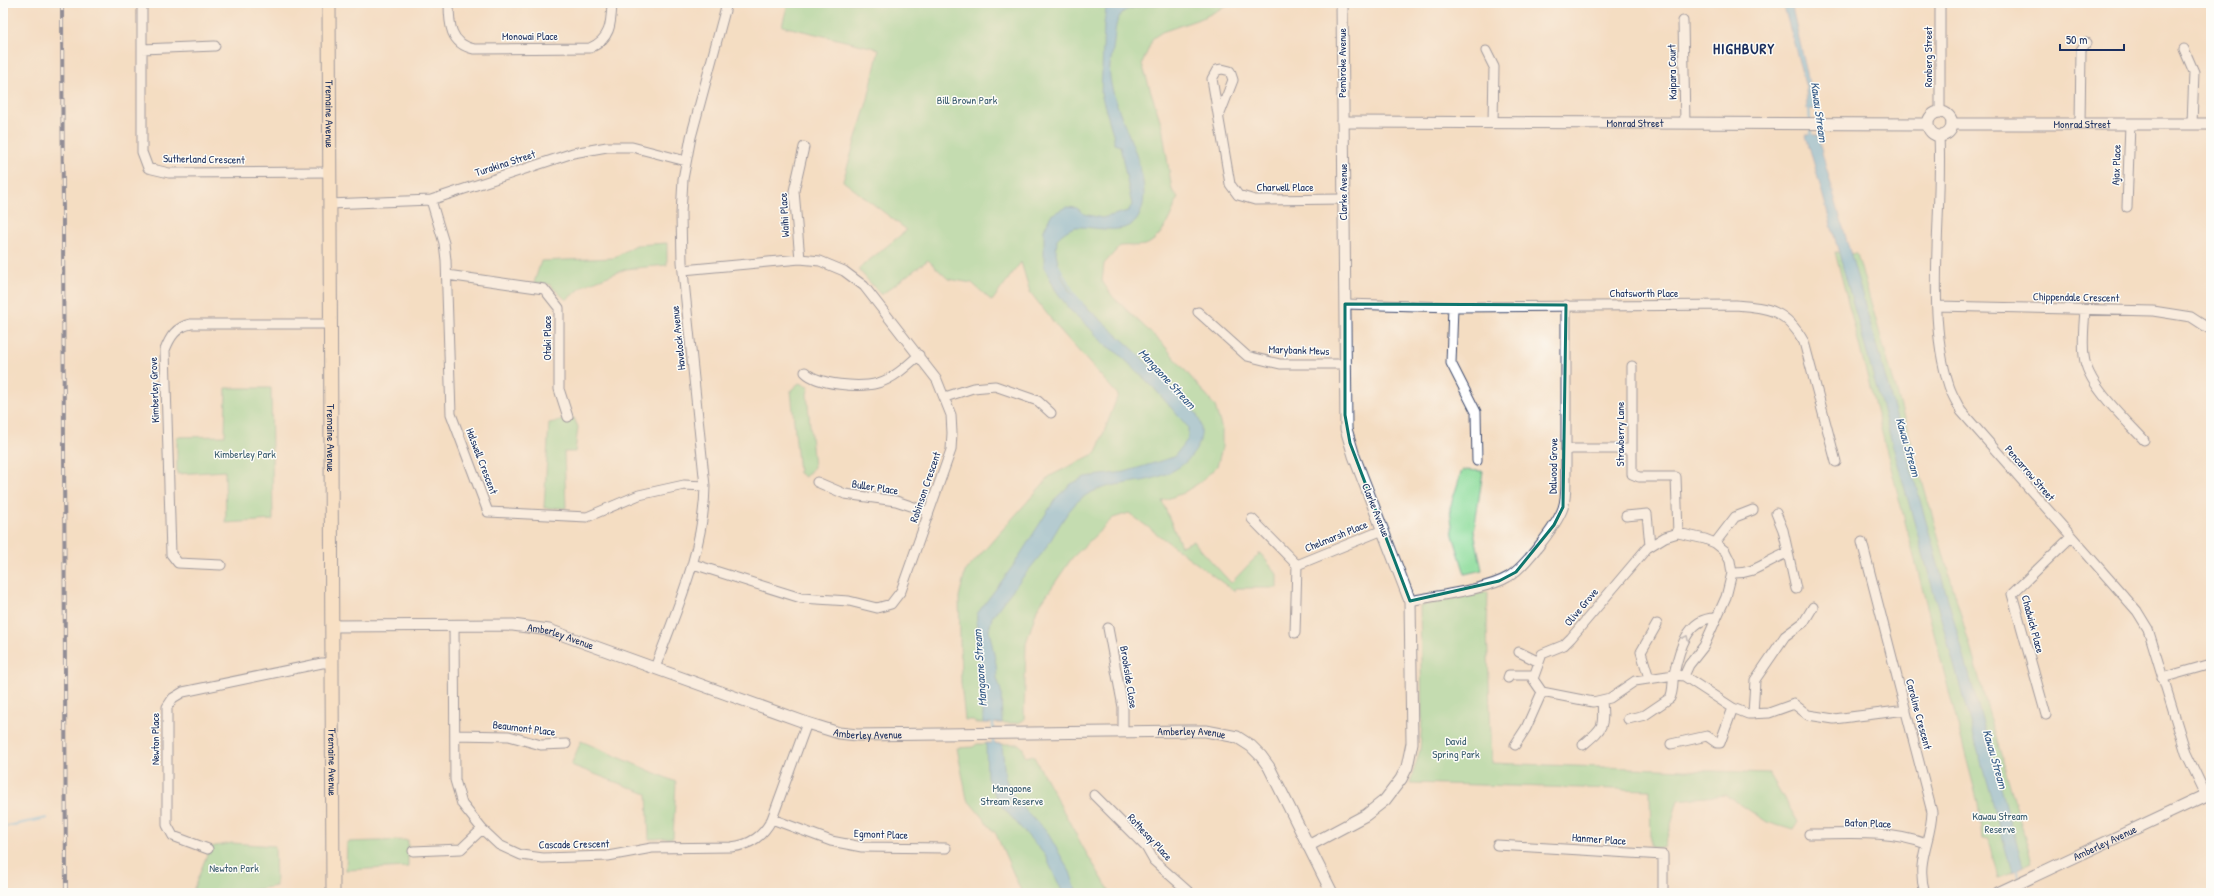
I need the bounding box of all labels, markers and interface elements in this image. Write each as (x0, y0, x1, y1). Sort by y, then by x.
street label: Ronberg Street (1921, 26, 1935, 87)
scale bar (2060, 26, 2124, 52)
street label: Pembroke Avenue (1335, 28, 1349, 98)
street label: Monowai Place (502, 29, 559, 43)
text: 50 m (2066, 31, 2087, 48)
district label: HIGHBURY (1713, 38, 1775, 59)
street label: Kaipara Court (1665, 44, 1679, 100)
street label: Tremaine Avenue (322, 80, 337, 149)
water label: Kawau Stream (1807, 81, 1832, 144)
park label: Bill Brown Park (937, 93, 998, 107)
street label: Monrad Street (1606, 116, 1664, 130)
street label: Monrad Street (2053, 117, 2111, 131)
street label: Ajax Place (2108, 144, 2124, 186)
street label: Turakina Street (473, 147, 537, 179)
street label: Sutherland Crescent (163, 151, 245, 167)
street label: Clarke Avenue (1336, 163, 1350, 220)
street label: Charwell Place (1256, 180, 1314, 194)
street label: Waihi Place (776, 192, 792, 238)
street label: Chatsworth Place (1610, 286, 1679, 300)
street label: Chippendale Crescent (2033, 289, 2120, 305)
street label: Havelock Avenue (668, 304, 688, 371)
street label: Otaki Place (540, 315, 554, 360)
street label: Marybank Mews (1268, 342, 1330, 358)
water label: Mangaone Stream (1135, 345, 1200, 413)
street label: Kimberley Grove (146, 356, 162, 423)
street label: Strawberry Lane (1613, 401, 1627, 466)
street label: Tremaine Avenue (324, 404, 338, 473)
water label: Kawau Stream (1892, 415, 1925, 479)
street label: Halswell Crescent (463, 426, 501, 496)
street label: Dalwood Grove (1546, 437, 1560, 494)
street label: Pencarrow Street (2002, 442, 2058, 504)
park label: Kimberley Park (214, 447, 276, 461)
street label: Robinson Crescent (906, 450, 944, 524)
street label: Buller Place (851, 476, 900, 498)
street label: Clarke Avenue (1359, 481, 1393, 540)
street label: Chelmarsh Place (1303, 517, 1370, 555)
street label: Olive Grove (1561, 585, 1601, 629)
street label: Chadwick Place (2019, 594, 2048, 655)
street label: Amberley Avenue (527, 620, 596, 653)
water label: Mangaone Stream (968, 628, 991, 707)
one-way arrow (1681, 635, 1689, 643)
street label: Brookside Close (1117, 645, 1141, 710)
street label: Caroline Crescent (1903, 677, 1935, 751)
street label: Newton Place (148, 712, 162, 765)
street label: Beaumont Place (492, 717, 557, 739)
street label: Amberley Avenue (1157, 724, 1228, 742)
street label: Amberley Avenue (832, 725, 903, 742)
water label: Kawau Stream (1979, 727, 2012, 791)
street label: Tremaine Avenue (325, 728, 340, 797)
park label: David Spring Park (1432, 734, 1480, 761)
park label: Mangaone Stream Reserve (981, 781, 1044, 808)
park label: Kawau Stream Reserve (1972, 809, 2028, 836)
street label: Rothesay Place (1125, 811, 1176, 864)
street label: Baton Place (1844, 815, 1892, 831)
street label: Amberley Avenue (2071, 822, 2139, 864)
street label: Egmont Place (854, 826, 909, 842)
street label: Hanmer Place (1571, 830, 1627, 848)
street label: Cascade Crescent (539, 836, 610, 852)
park label: Newton Park (209, 861, 259, 875)

